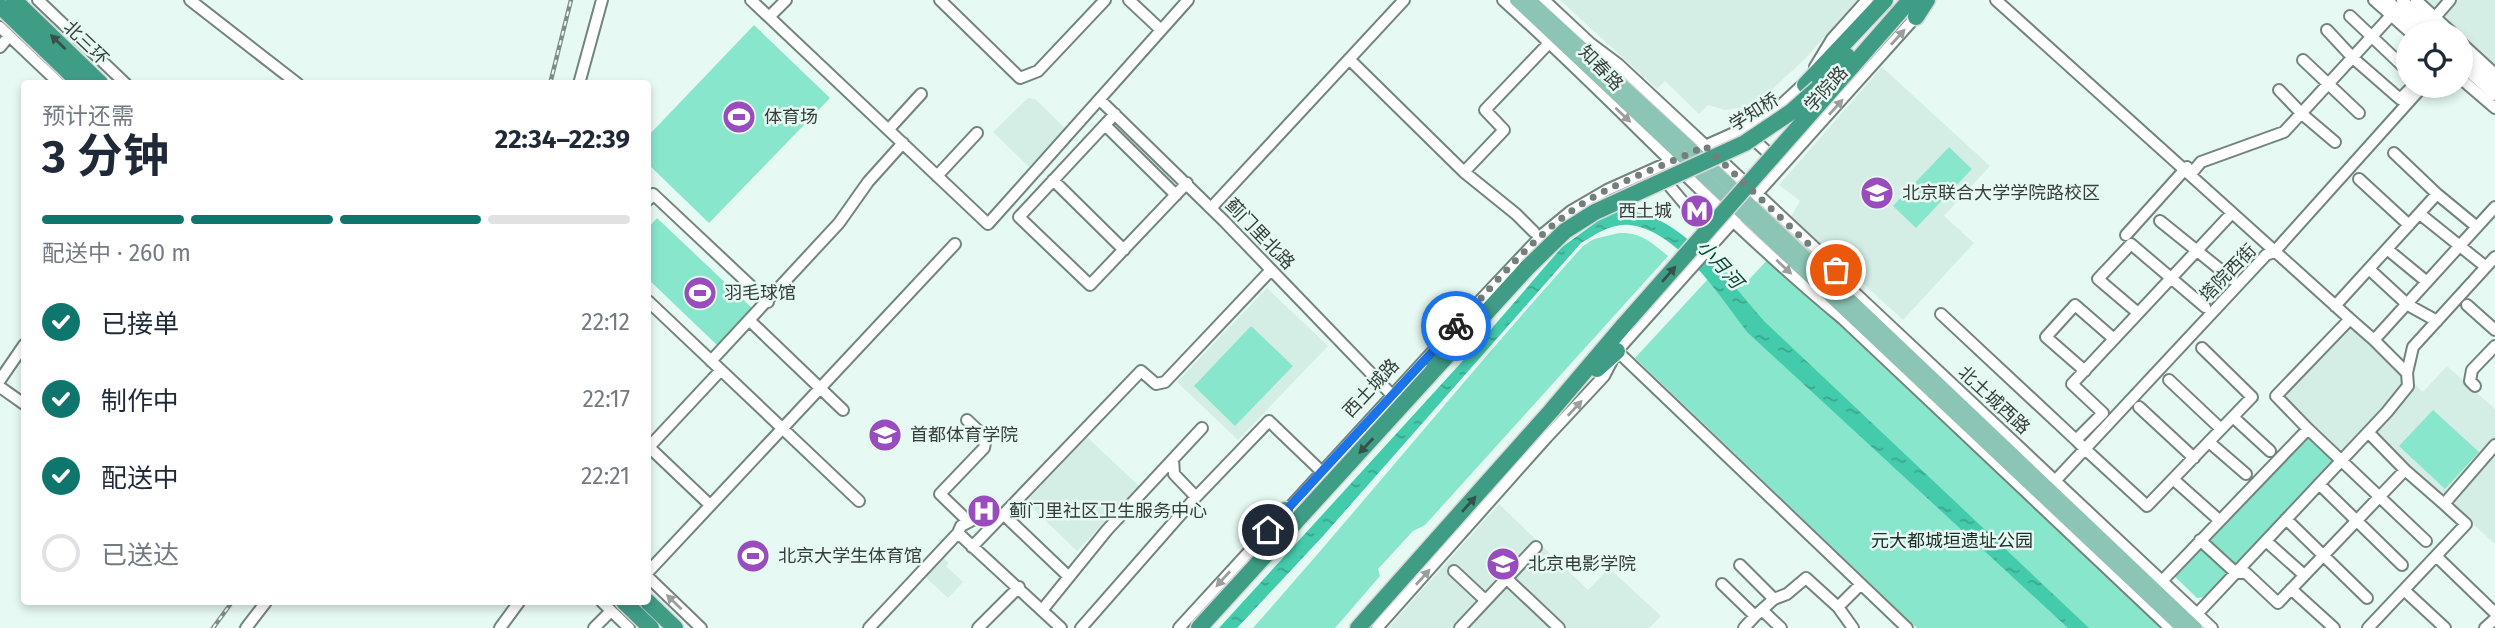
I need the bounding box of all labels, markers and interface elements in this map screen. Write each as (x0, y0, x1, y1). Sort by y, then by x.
street label: 北三环 (59, 16, 113, 70)
map controls (2396, 21, 2473, 98)
button: locate (2396, 21, 2473, 98)
one-way arrow (1890, 29, 1906, 46)
one-way arrow (49, 34, 66, 50)
street label: 知春路 (1574, 41, 1628, 95)
street label: 学院路 (1800, 62, 1852, 116)
street label: 学知桥 (1725, 88, 1783, 136)
sports icon: 体育场 (720, 98, 758, 136)
one-way arrow (1827, 99, 1843, 116)
text: 预计还需 (42, 102, 134, 130)
place label: 体育场 (764, 106, 818, 128)
one-way arrow (1614, 106, 1631, 122)
text: 22:34–22:39 (495, 124, 630, 155)
text: 3 分钟 (42, 129, 169, 184)
school or university icon: 北京联合大学学院路校区 (1858, 174, 1896, 212)
place label: 北京联合大学学院路校区 (1902, 182, 2100, 204)
metro station icon: 西土城 (1678, 192, 1716, 230)
street label: 蓟门里北路 (1221, 194, 1299, 274)
place label: 西土城 (1618, 200, 1672, 222)
water label: 小月河 (1692, 235, 1750, 296)
text: 配送中 · 260 m (42, 239, 191, 267)
street label: 塔院西街 (2195, 239, 2261, 307)
pin (1806, 240, 1866, 300)
icon: bag (1817, 251, 1855, 289)
one-way arrow (1775, 259, 1792, 275)
one-way arrow (1661, 265, 1677, 283)
sports icon: 羽毛球馆 (681, 274, 719, 312)
place label: 羽毛球馆 (724, 282, 796, 304)
courier (1421, 291, 1491, 361)
icon: check (42, 303, 80, 341)
icon: bike (1437, 307, 1475, 345)
text: 22:12 (581, 308, 630, 336)
text: 已接单 (101, 309, 179, 340)
street label: 西土城路 (1338, 354, 1404, 422)
street label: 北土城西路 (1954, 361, 2034, 439)
icon: check (42, 380, 80, 418)
text: 22:17 (582, 385, 630, 413)
text: 制作中 (101, 386, 179, 417)
one-way arrow (1566, 400, 1582, 417)
school or university icon: 首都体育学院 (866, 416, 904, 454)
place label: 首都体育学院 (910, 424, 1018, 446)
one-way arrow (1359, 437, 1375, 454)
icon: check (42, 457, 80, 495)
text: 22:21 (581, 462, 630, 490)
text: 配送中 (101, 463, 179, 494)
hospital icon: 蓟门里社区卫生服务中心 (965, 492, 1003, 530)
one-way arrow (1460, 496, 1476, 513)
place label: 蓟门里社区卫生服务中心 (1009, 500, 1207, 522)
pin (1238, 500, 1298, 560)
icon: home (1249, 511, 1287, 549)
park label: 元大都城垣遗址公园 (1871, 530, 2033, 552)
sports icon: 北京大学生体育馆 (734, 537, 772, 575)
text: 已送达 (101, 540, 179, 571)
place label: 北京大学生体育馆 (778, 545, 922, 567)
school or university icon: 北京电影学院 (1484, 545, 1522, 583)
place label: 北京电影学院 (1528, 553, 1636, 575)
one-way arrow (1415, 568, 1431, 586)
one-way arrow (1215, 570, 1231, 588)
one-way arrow (666, 595, 683, 611)

